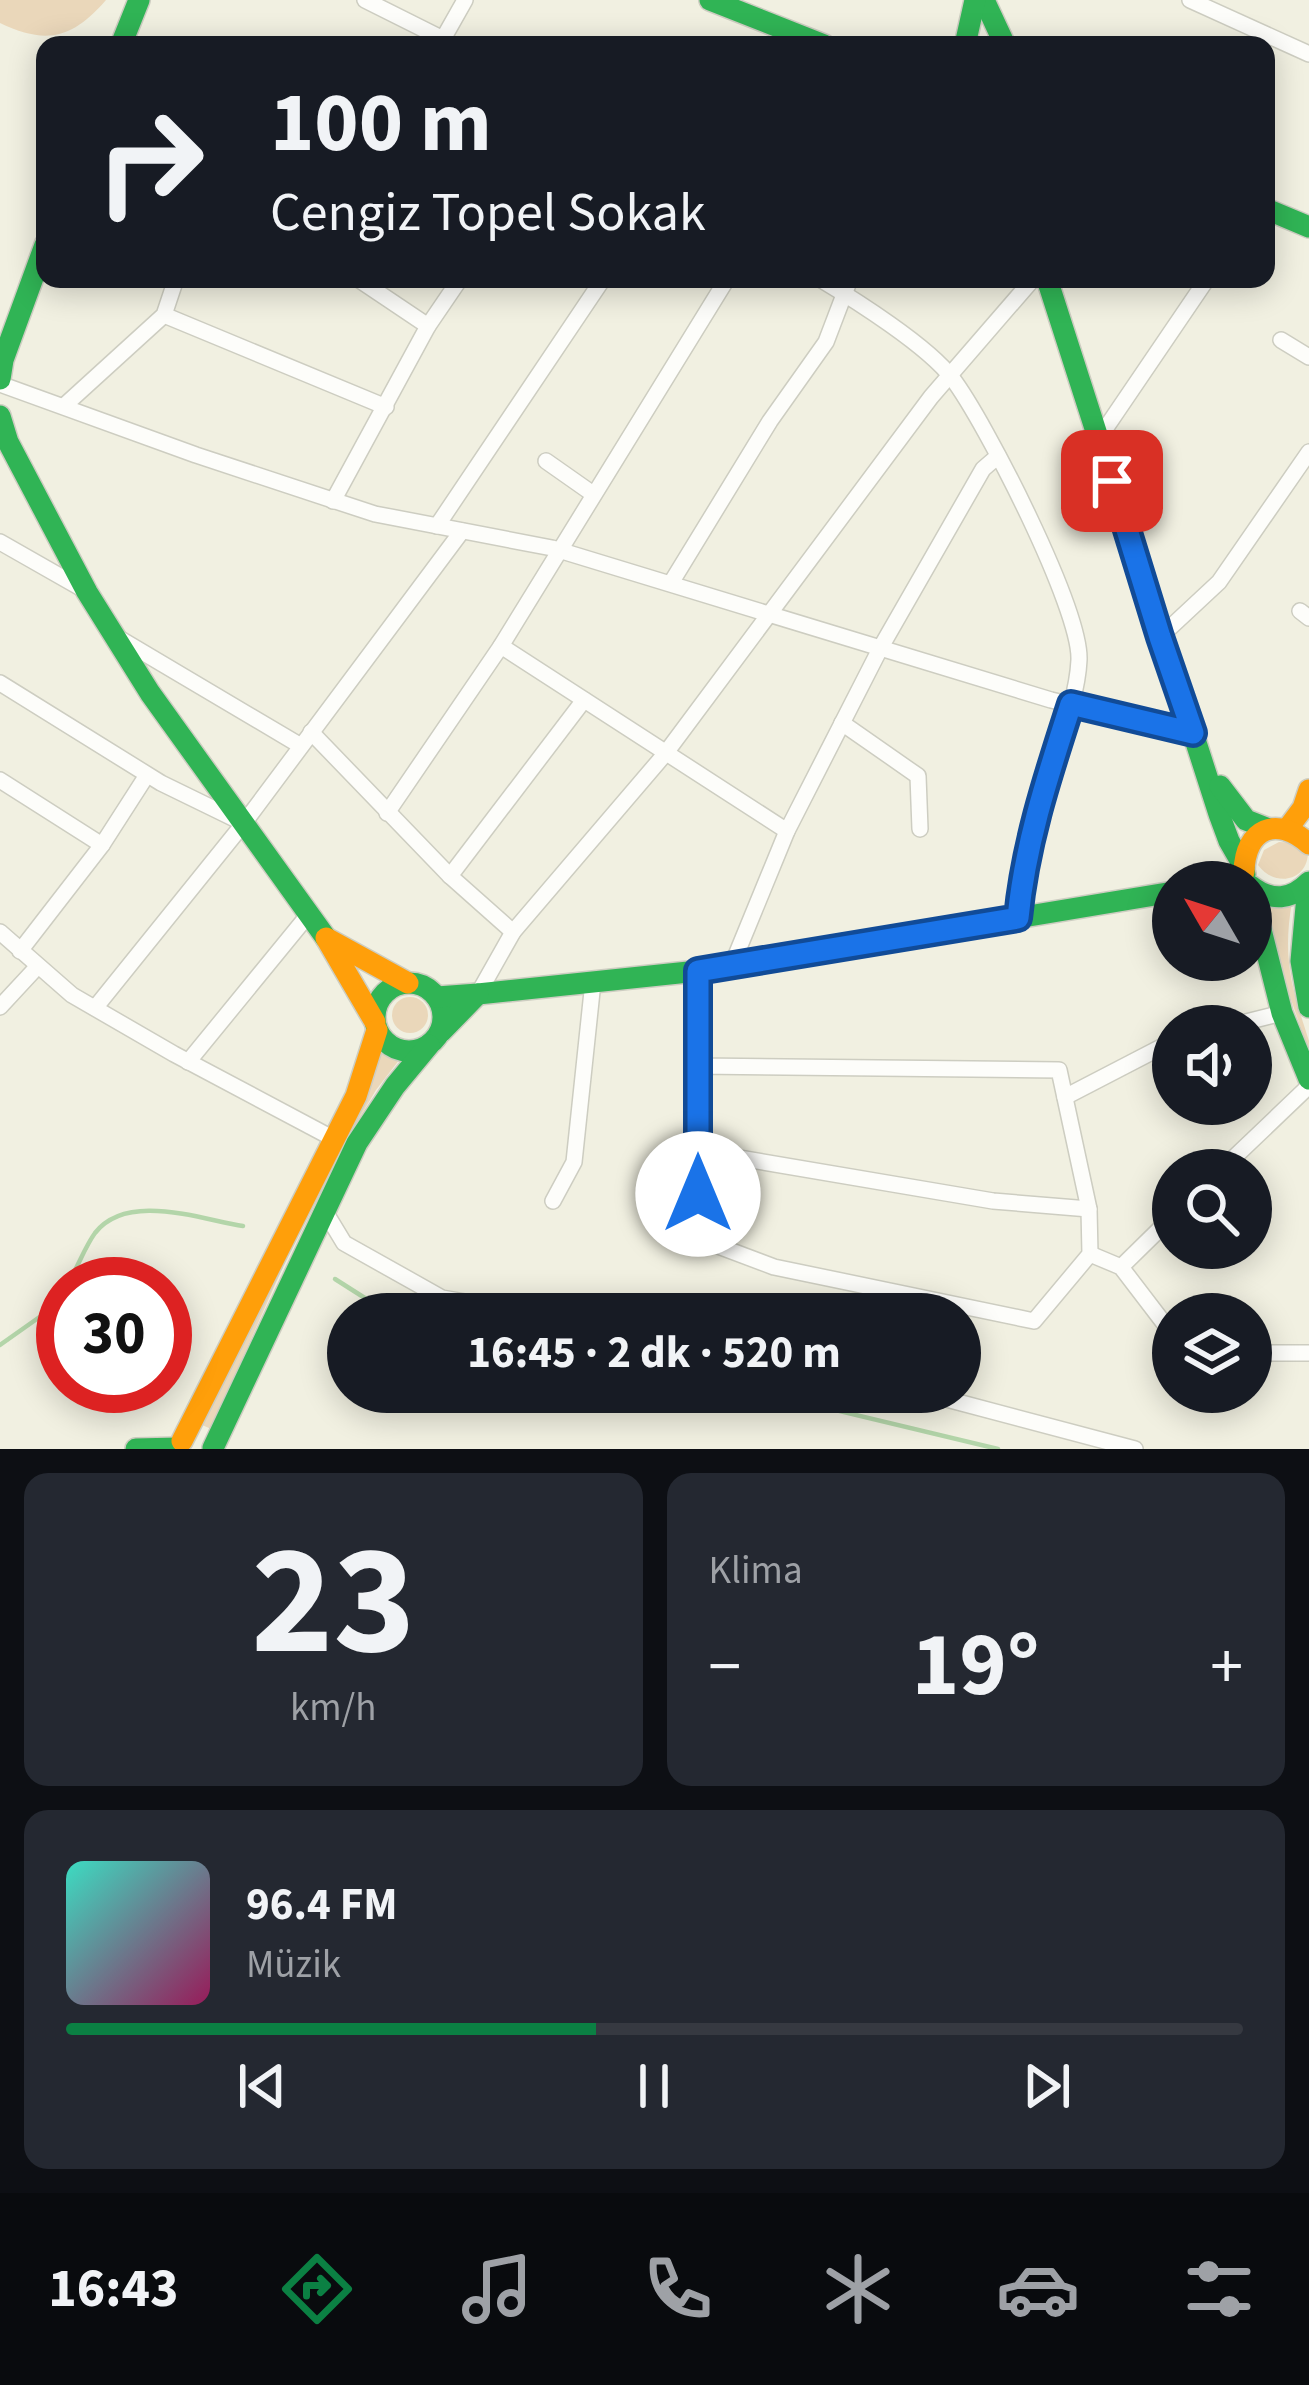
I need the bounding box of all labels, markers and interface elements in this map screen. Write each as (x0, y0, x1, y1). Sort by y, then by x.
text: 100 m (270, 64, 492, 184)
icon: right (72, 84, 228, 240)
text: Cengiz Topel Sokak (270, 175, 706, 252)
pin (1061, 430, 1163, 532)
icon: arrive (1079, 448, 1145, 514)
north arrow (1152, 861, 1272, 981)
map controls (1152, 861, 1272, 1413)
button: sound (1152, 1005, 1272, 1125)
position arrow (635, 1131, 761, 1257)
button: search (1152, 1149, 1272, 1269)
speed limit sign: 30 (36, 1257, 192, 1413)
button: layers (1152, 1293, 1272, 1413)
text: 16:45 · 2 dk · 520 m (467, 1321, 841, 1385)
text: 23 (251, 1491, 416, 1713)
text: Klima (709, 1543, 803, 1599)
text: 19° (912, 1602, 1040, 1730)
text: − (709, 1620, 741, 1714)
text: + (1210, 1620, 1243, 1714)
text: km/h (290, 1680, 377, 1736)
text: 96.4 FM (246, 1873, 398, 1937)
text: Müzik (246, 1937, 341, 1993)
icon: previous (229, 2053, 295, 2119)
icon: pause (621, 2053, 687, 2119)
icon: next (1014, 2053, 1080, 2119)
icon: directions (275, 2247, 359, 2331)
icon: music (455, 2247, 539, 2331)
icon: phone (636, 2247, 720, 2331)
icon: climate (816, 2247, 900, 2331)
icon: car (996, 2247, 1080, 2331)
icon: filters (1177, 2247, 1261, 2331)
text: 16:43 (48, 2251, 178, 2328)

